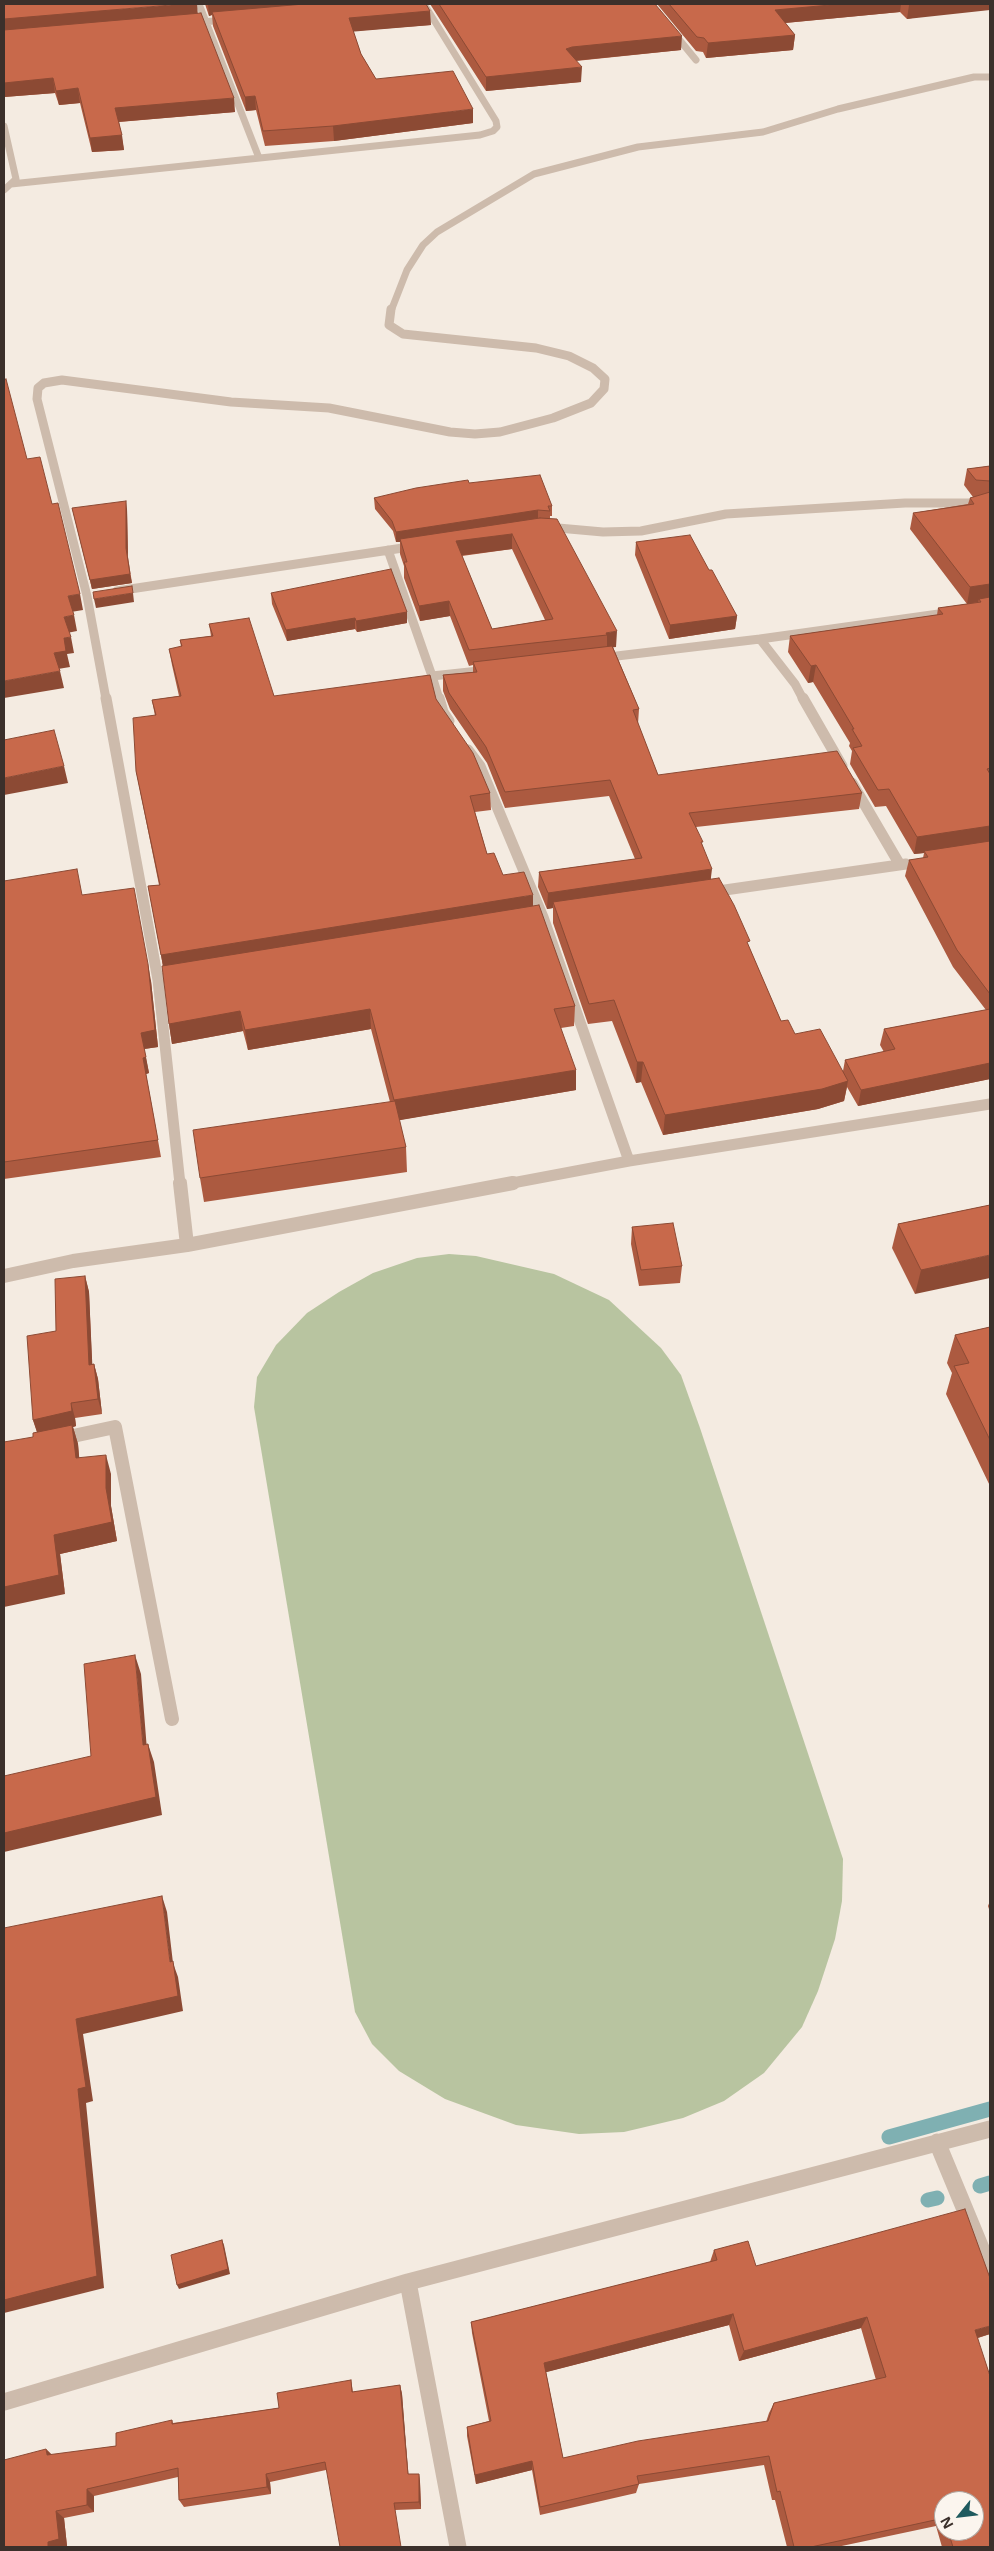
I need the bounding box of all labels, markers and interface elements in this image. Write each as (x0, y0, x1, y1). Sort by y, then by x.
north arrow (934, 2491, 984, 2541)
text: N (935, 2513, 957, 2533)

